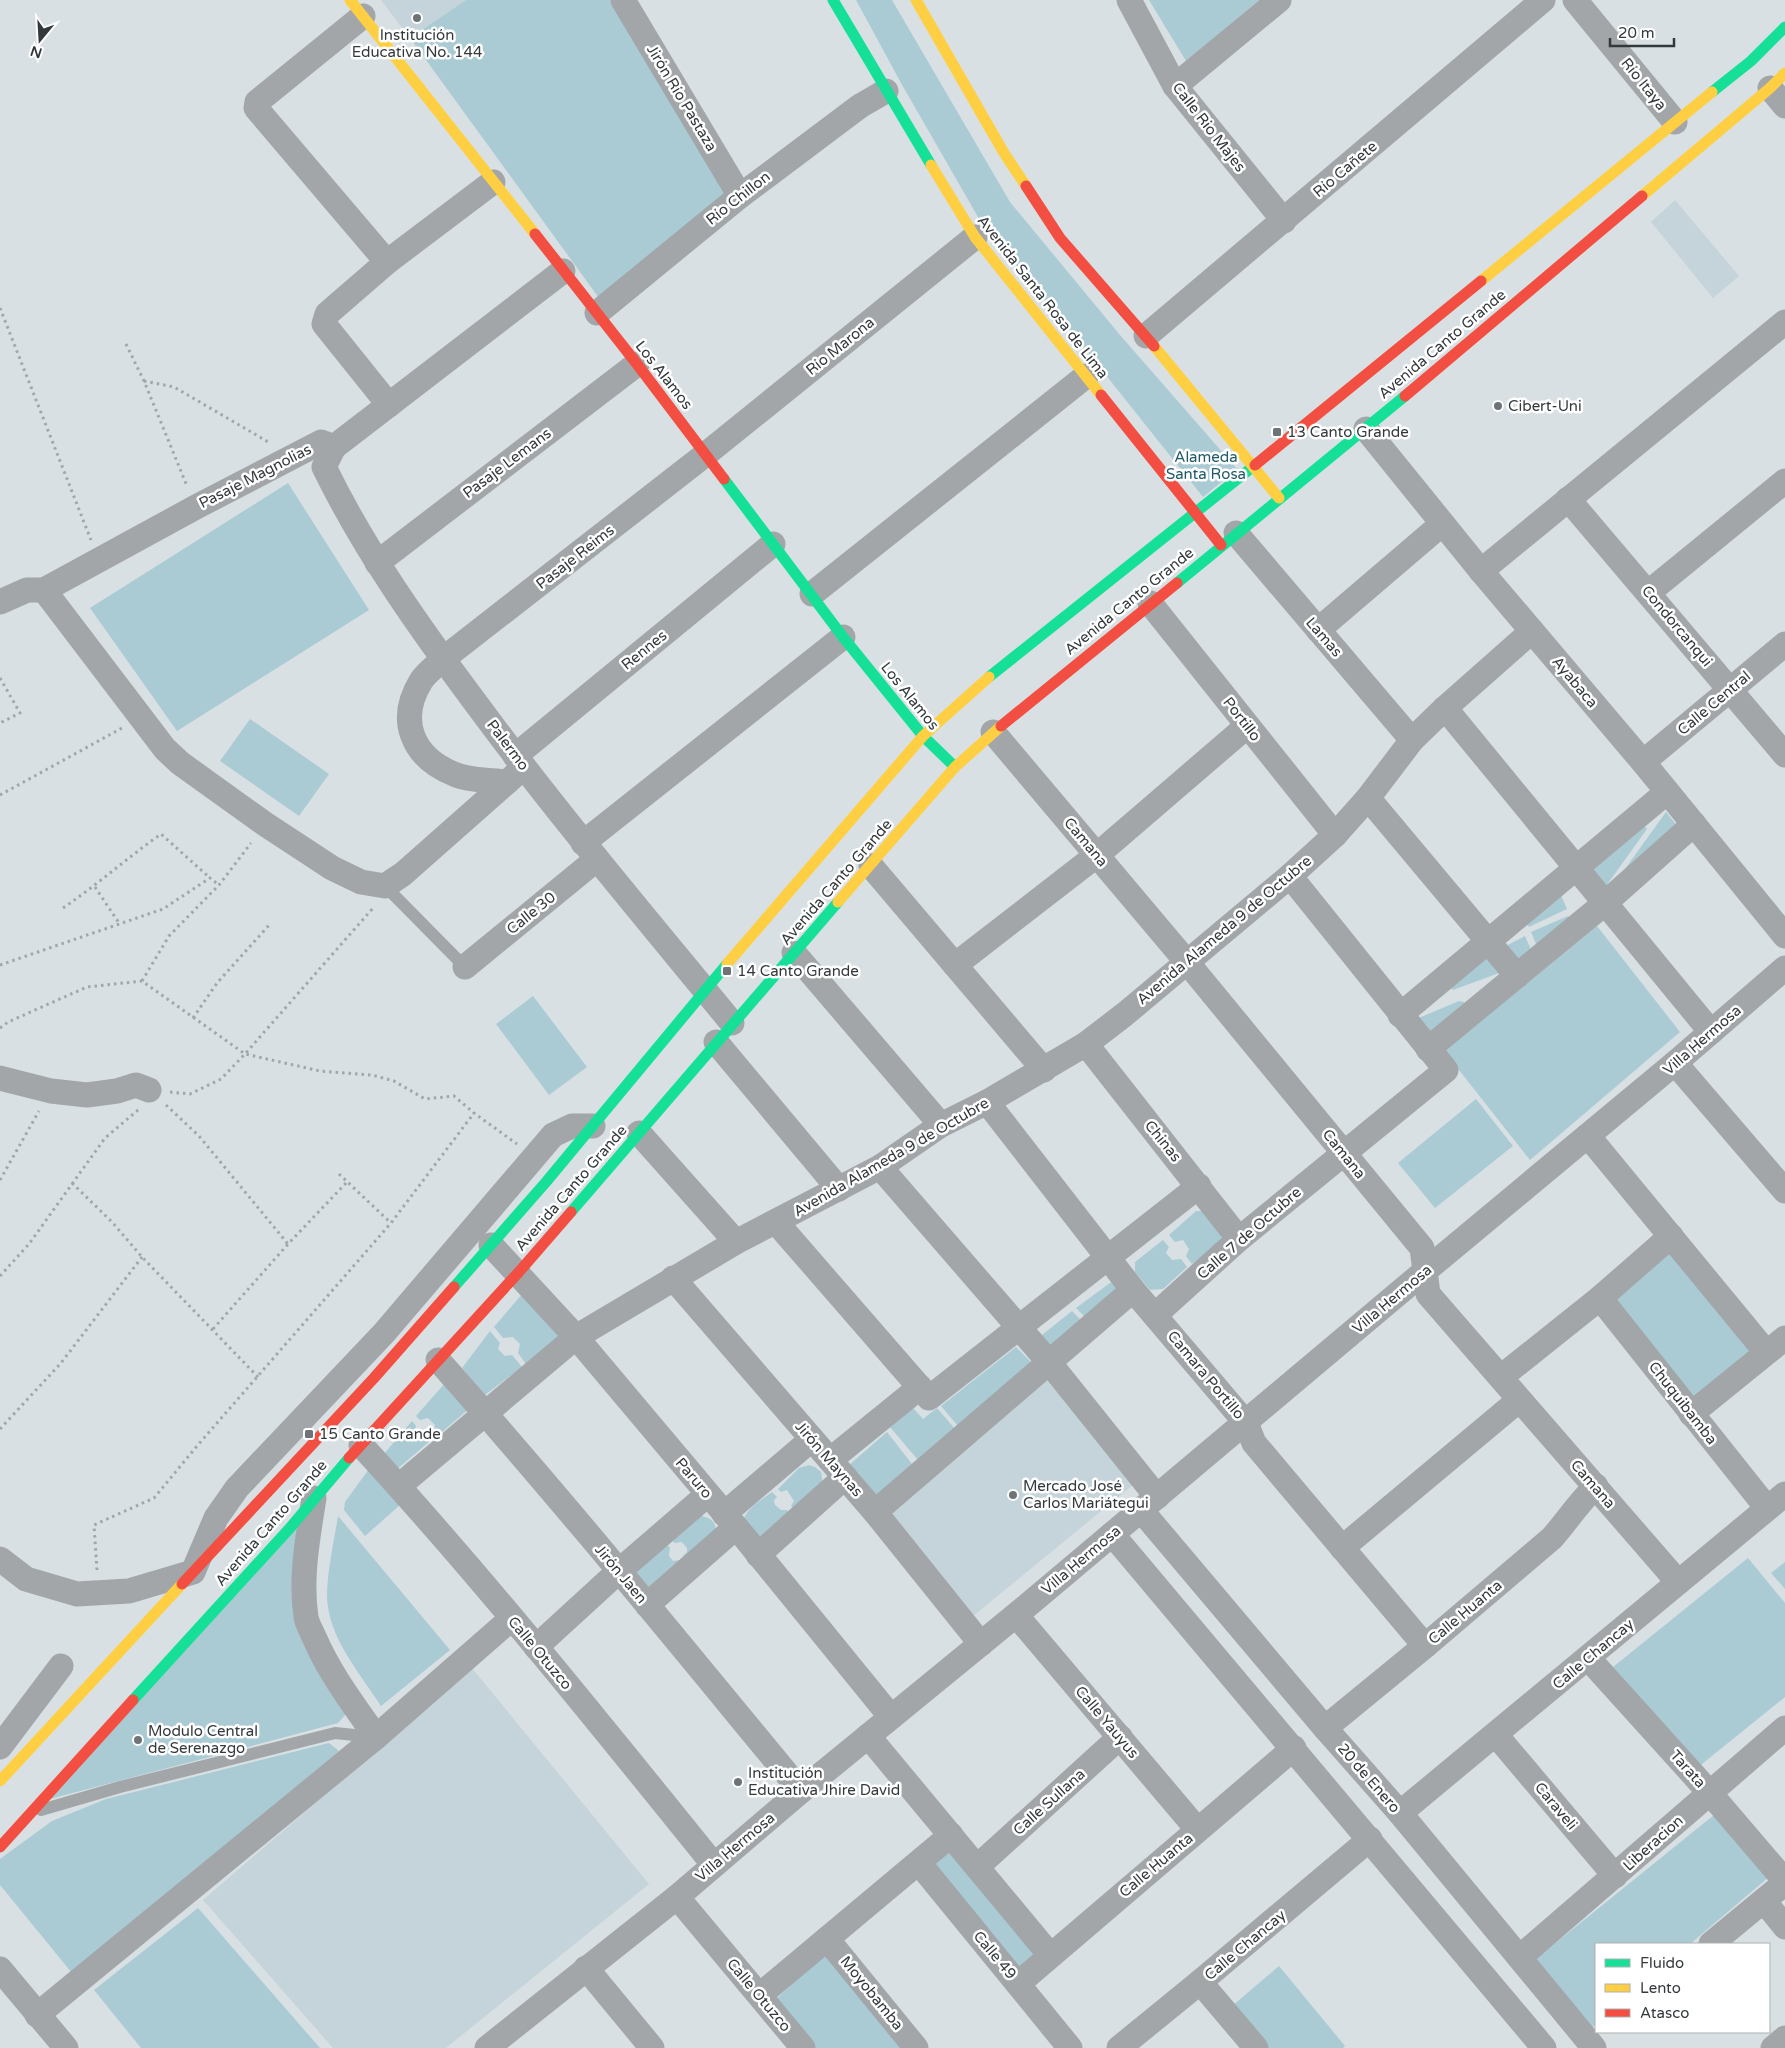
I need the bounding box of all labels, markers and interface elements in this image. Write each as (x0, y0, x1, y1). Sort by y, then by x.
marker: Institución Educativa No. 144 (411, 12, 423, 24)
north arrow (15, 15, 65, 65)
scale bar (1610, 15, 1674, 47)
text: 20 m (1618, 24, 1655, 42)
place label: Institución Educativa No. 144 (352, 26, 482, 61)
street label: Jirón Río Pastaza (643, 41, 721, 155)
text: N (28, 42, 44, 62)
street label: Río Itaya (1618, 54, 1670, 114)
street label: Calle Rio Majes (1168, 79, 1250, 175)
street label: Río Cañete (1309, 137, 1381, 201)
street label: Río Chillon (702, 167, 774, 229)
street label: Avenida Santa Rosa de Lima (974, 212, 1112, 382)
street label: Avenida Canto Grande (1375, 285, 1509, 403)
street label: Río Marona (802, 313, 878, 379)
street label: Los Alamos (632, 337, 696, 413)
place label: Cibert-Uni (1508, 397, 1582, 415)
marker: Cibert-Uni (1492, 400, 1504, 412)
place label: 13 Canto Grande (1287, 423, 1409, 441)
street label: Pasaje Lemans (459, 424, 555, 502)
marker: 13 Canto Grande (1271, 426, 1283, 438)
street label: Pasaje Magnolias (196, 440, 314, 512)
park label: Alameda Santa Rosa (1166, 448, 1246, 483)
street label: Pasaje Reims (532, 521, 618, 593)
street label: Avenida Canto Grande (1061, 543, 1197, 659)
street label: Condorcanqui (1638, 582, 1716, 670)
street label: Lamas (1302, 614, 1346, 660)
street label: Rennes (618, 626, 670, 674)
street label: Ayabaca (1548, 653, 1602, 711)
street label: Los Alamos (877, 658, 943, 734)
street label: Calle Central (1674, 667, 1754, 739)
street label: Portillo (1219, 693, 1265, 745)
street label: Palermo (483, 716, 533, 774)
street label: Camana (1060, 814, 1112, 870)
street label: Avenida Canto Grande (776, 815, 896, 949)
street label: Avenida Alameda 9 de Octubre (1133, 852, 1315, 1008)
street label: Calle 30 (503, 888, 559, 938)
place label: 14 Canto Grande (737, 962, 859, 980)
marker: 14 Canto Grande (721, 965, 733, 977)
street label: Villa Hermosa (1659, 1001, 1745, 1079)
street label: Avenida Alameda 9 de Octubre (790, 1094, 992, 1220)
street label: Chinas (1141, 1117, 1185, 1165)
street label: Avenida Canto Grande (511, 1121, 631, 1255)
street label: Camana (1319, 1126, 1369, 1182)
street label: Calle 7 de Octubre (1193, 1183, 1305, 1283)
street label: Villa Hermosa (1349, 1261, 1435, 1337)
street label: Camara Portillo (1164, 1327, 1248, 1423)
street label: Chuquibamba (1645, 1358, 1721, 1448)
street label: Jirón Maynas (791, 1418, 867, 1500)
place label: 15 Canto Grande (319, 1425, 441, 1443)
marker: 15 Canto Grande (303, 1428, 315, 1440)
street label: Paruro (672, 1454, 716, 1502)
street label: Avenida Canto Grande (211, 1456, 331, 1590)
street label: Camana (1567, 1456, 1619, 1512)
place label: Mercado José Carlos Mariátegui (1023, 1477, 1149, 1512)
marker: Mercado José Carlos Mariátegui (1007, 1489, 1019, 1501)
street label: Villa Hermosa (1038, 1522, 1124, 1598)
street label: Jirón Jaen (591, 1541, 651, 1607)
street label: Calle Huanta (1425, 1576, 1505, 1648)
street label: Calle Otuzco (504, 1613, 576, 1693)
street label: Calle Chancay (1549, 1615, 1637, 1693)
street label: Calle Yauyus (1072, 1682, 1142, 1762)
place label: Modulo Central de Serenazgo (148, 1722, 258, 1757)
marker: Modulo Central de Serenazgo (132, 1734, 144, 1746)
street label: 20 de Enero (1334, 1740, 1404, 1816)
street label: Tarata (1666, 1746, 1710, 1792)
place label: Institución Educativa Jhire David (748, 1764, 900, 1799)
street label: Calle Sullana (1009, 1765, 1089, 1839)
marker: Institución Educativa Jhire David (732, 1776, 744, 1788)
street label: Caraveli (1531, 1778, 1581, 1834)
street label: Villa Hermosa (692, 1809, 778, 1885)
street label: Liberacion (1619, 1811, 1687, 1875)
street label: Calle Huanta (1116, 1829, 1196, 1901)
street label: Calle Chancay (1201, 1906, 1289, 1984)
street label: Calle 49 (970, 1927, 1020, 1983)
legend (1595, 1943, 1770, 2033)
street label: Moyobamba (837, 1952, 907, 2034)
text: Fluido (1640, 1954, 1684, 1972)
street label: Calle Otuzco (723, 1955, 795, 2035)
text: Lento (1640, 1979, 1681, 1997)
text: Atasco (1640, 2004, 1689, 2022)

